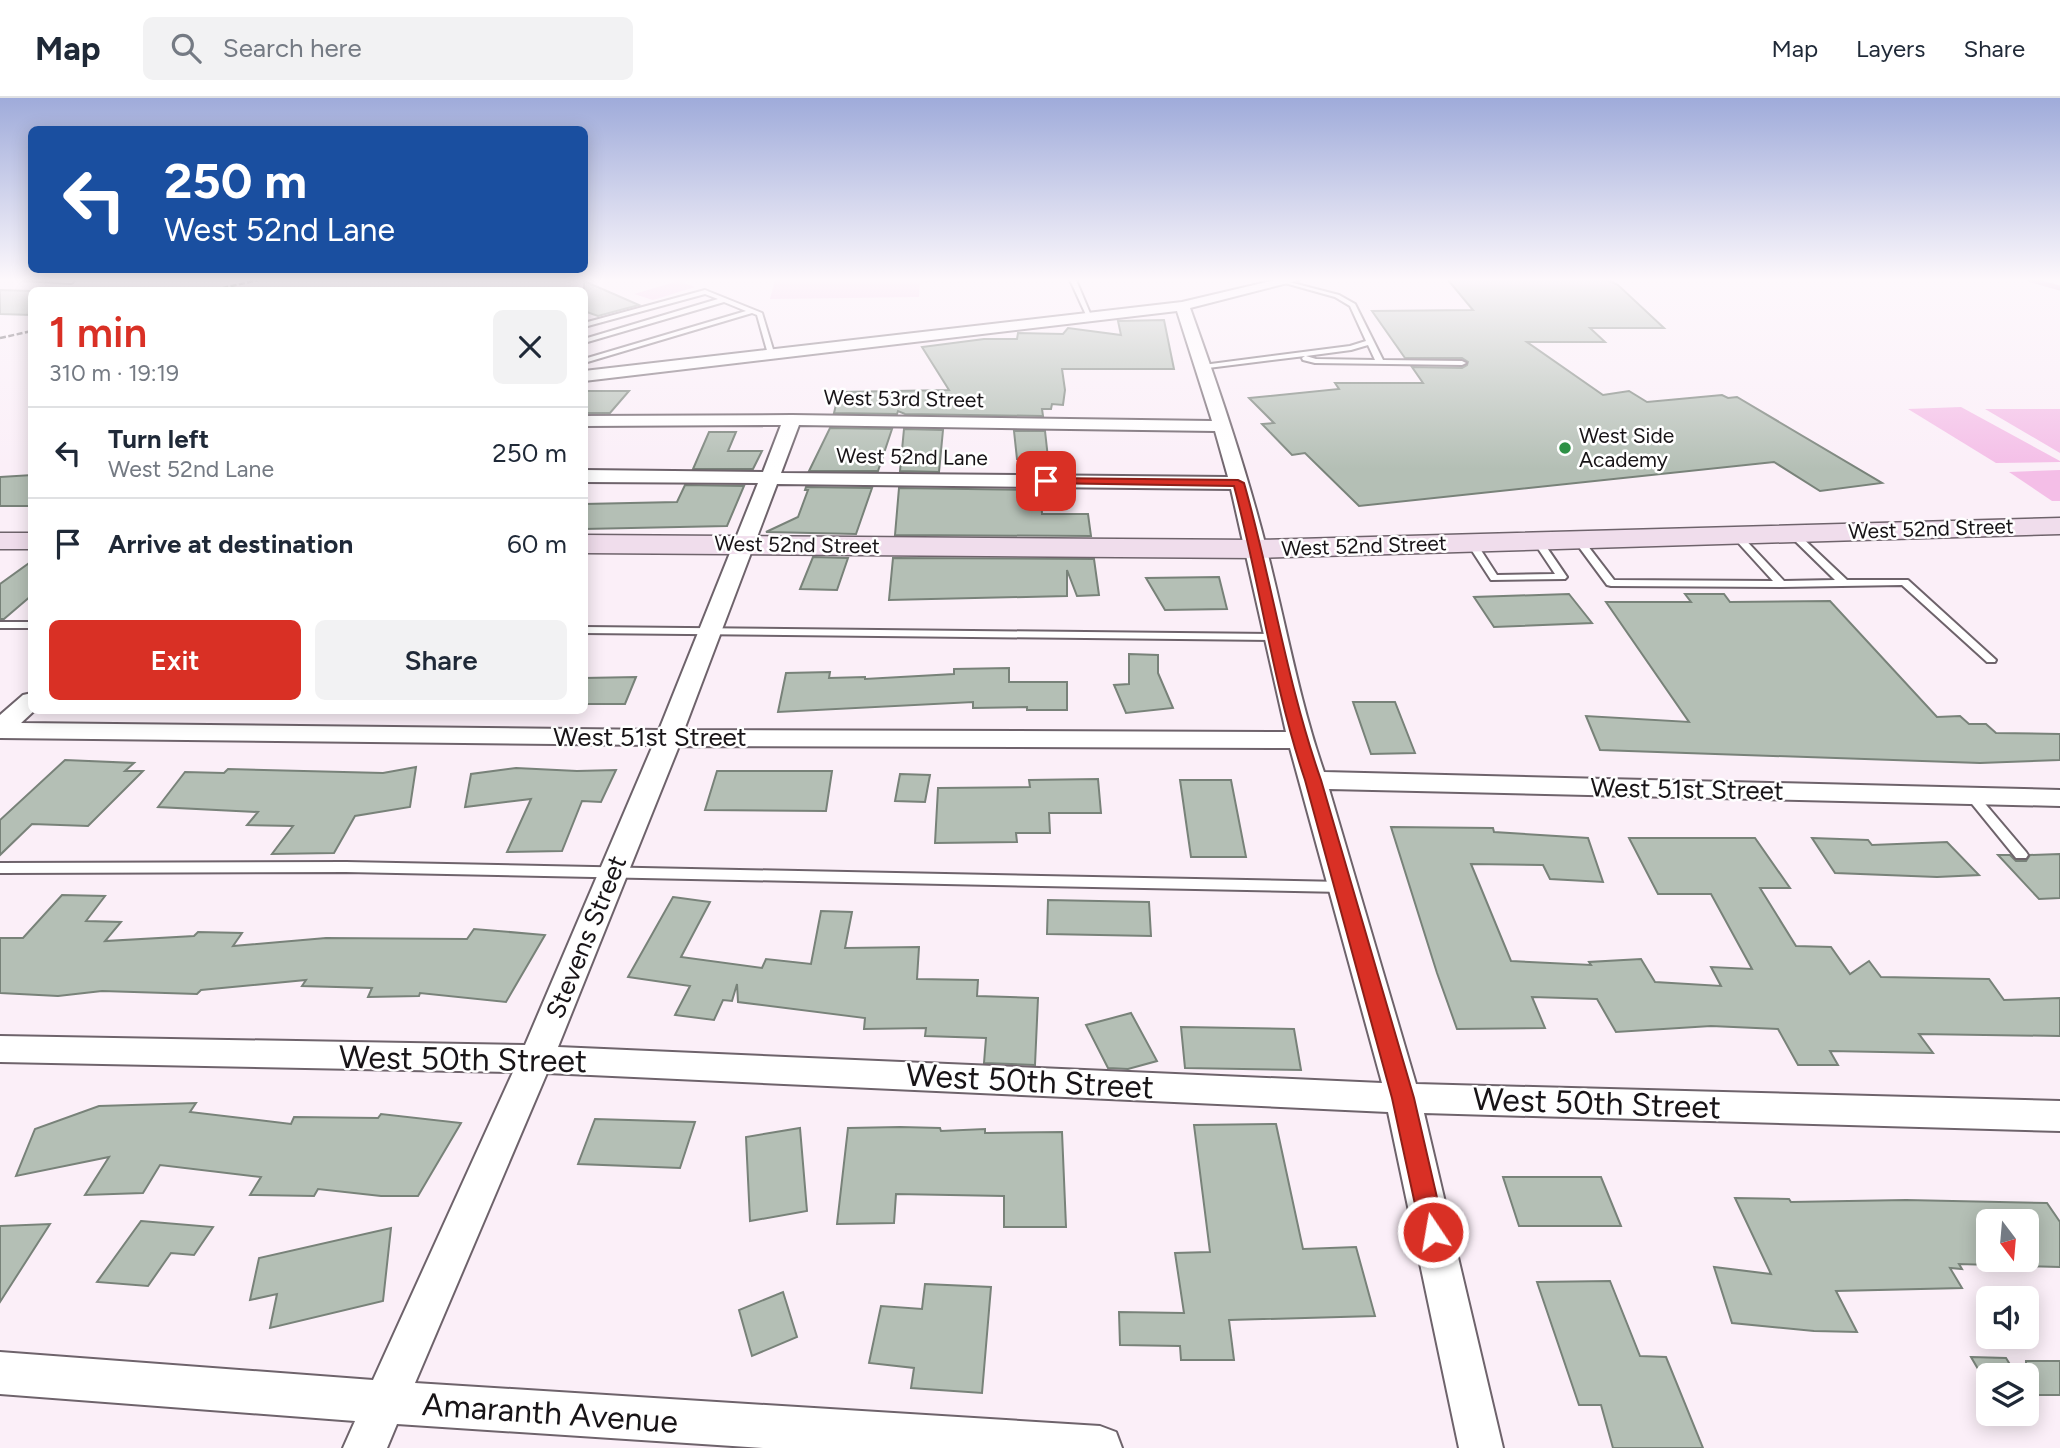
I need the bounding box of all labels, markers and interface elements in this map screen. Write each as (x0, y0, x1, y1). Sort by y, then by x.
search box (143, 17, 633, 80)
text: Map (35, 29, 101, 68)
icon: search (167, 29, 205, 67)
text: Search here (223, 32, 362, 64)
text: Map (1771, 34, 1818, 63)
text: Layers (1856, 34, 1925, 63)
text: Share (1963, 34, 2025, 63)
text: 250 m (164, 151, 307, 210)
icon: left (49, 154, 140, 245)
text: West 52nd Lane (164, 211, 395, 249)
text: 1 min (49, 307, 147, 358)
button: close (493, 310, 567, 384)
text: 310 m · 19:19 (49, 359, 179, 387)
street label: West 53rd Street (824, 385, 985, 412)
text: Turn left (108, 423, 209, 455)
place label: West Side Academy (1579, 423, 1674, 472)
icon: left (49, 434, 87, 472)
text: 250 m (492, 437, 567, 469)
marker: West Side Academy (1557, 440, 1573, 456)
street label: West 52nd Lane (836, 443, 988, 470)
pin (1016, 451, 1076, 511)
text: West 52nd Lane (108, 455, 274, 483)
icon: arrive (1027, 462, 1065, 500)
street label: West 52nd Street (1848, 513, 2014, 544)
icon: arrive (49, 525, 87, 563)
text: Arrive at destination (108, 528, 353, 560)
text: 60 m (507, 528, 567, 560)
street label: West 52nd Street (1281, 530, 1447, 561)
street label: West 52nd Street (714, 531, 880, 558)
button: Exit (49, 620, 301, 700)
button: Share (315, 620, 567, 700)
street label: West 51st Street (553, 721, 747, 753)
street label: West 51st Street (1590, 771, 1784, 807)
street label: Stevens Street (539, 851, 633, 1023)
street label: West 50th Street (339, 1038, 587, 1080)
street label: West 50th Street (905, 1056, 1155, 1106)
street label: West 50th Street (1472, 1080, 1722, 1126)
position arrow (1396, 1195, 1470, 1269)
north arrow (1976, 1209, 2039, 1272)
map controls (1976, 1209, 2039, 1426)
button: sound (1976, 1286, 2039, 1349)
button: layers (1976, 1363, 2039, 1426)
street label: Amaranth Avenue (421, 1385, 679, 1441)

